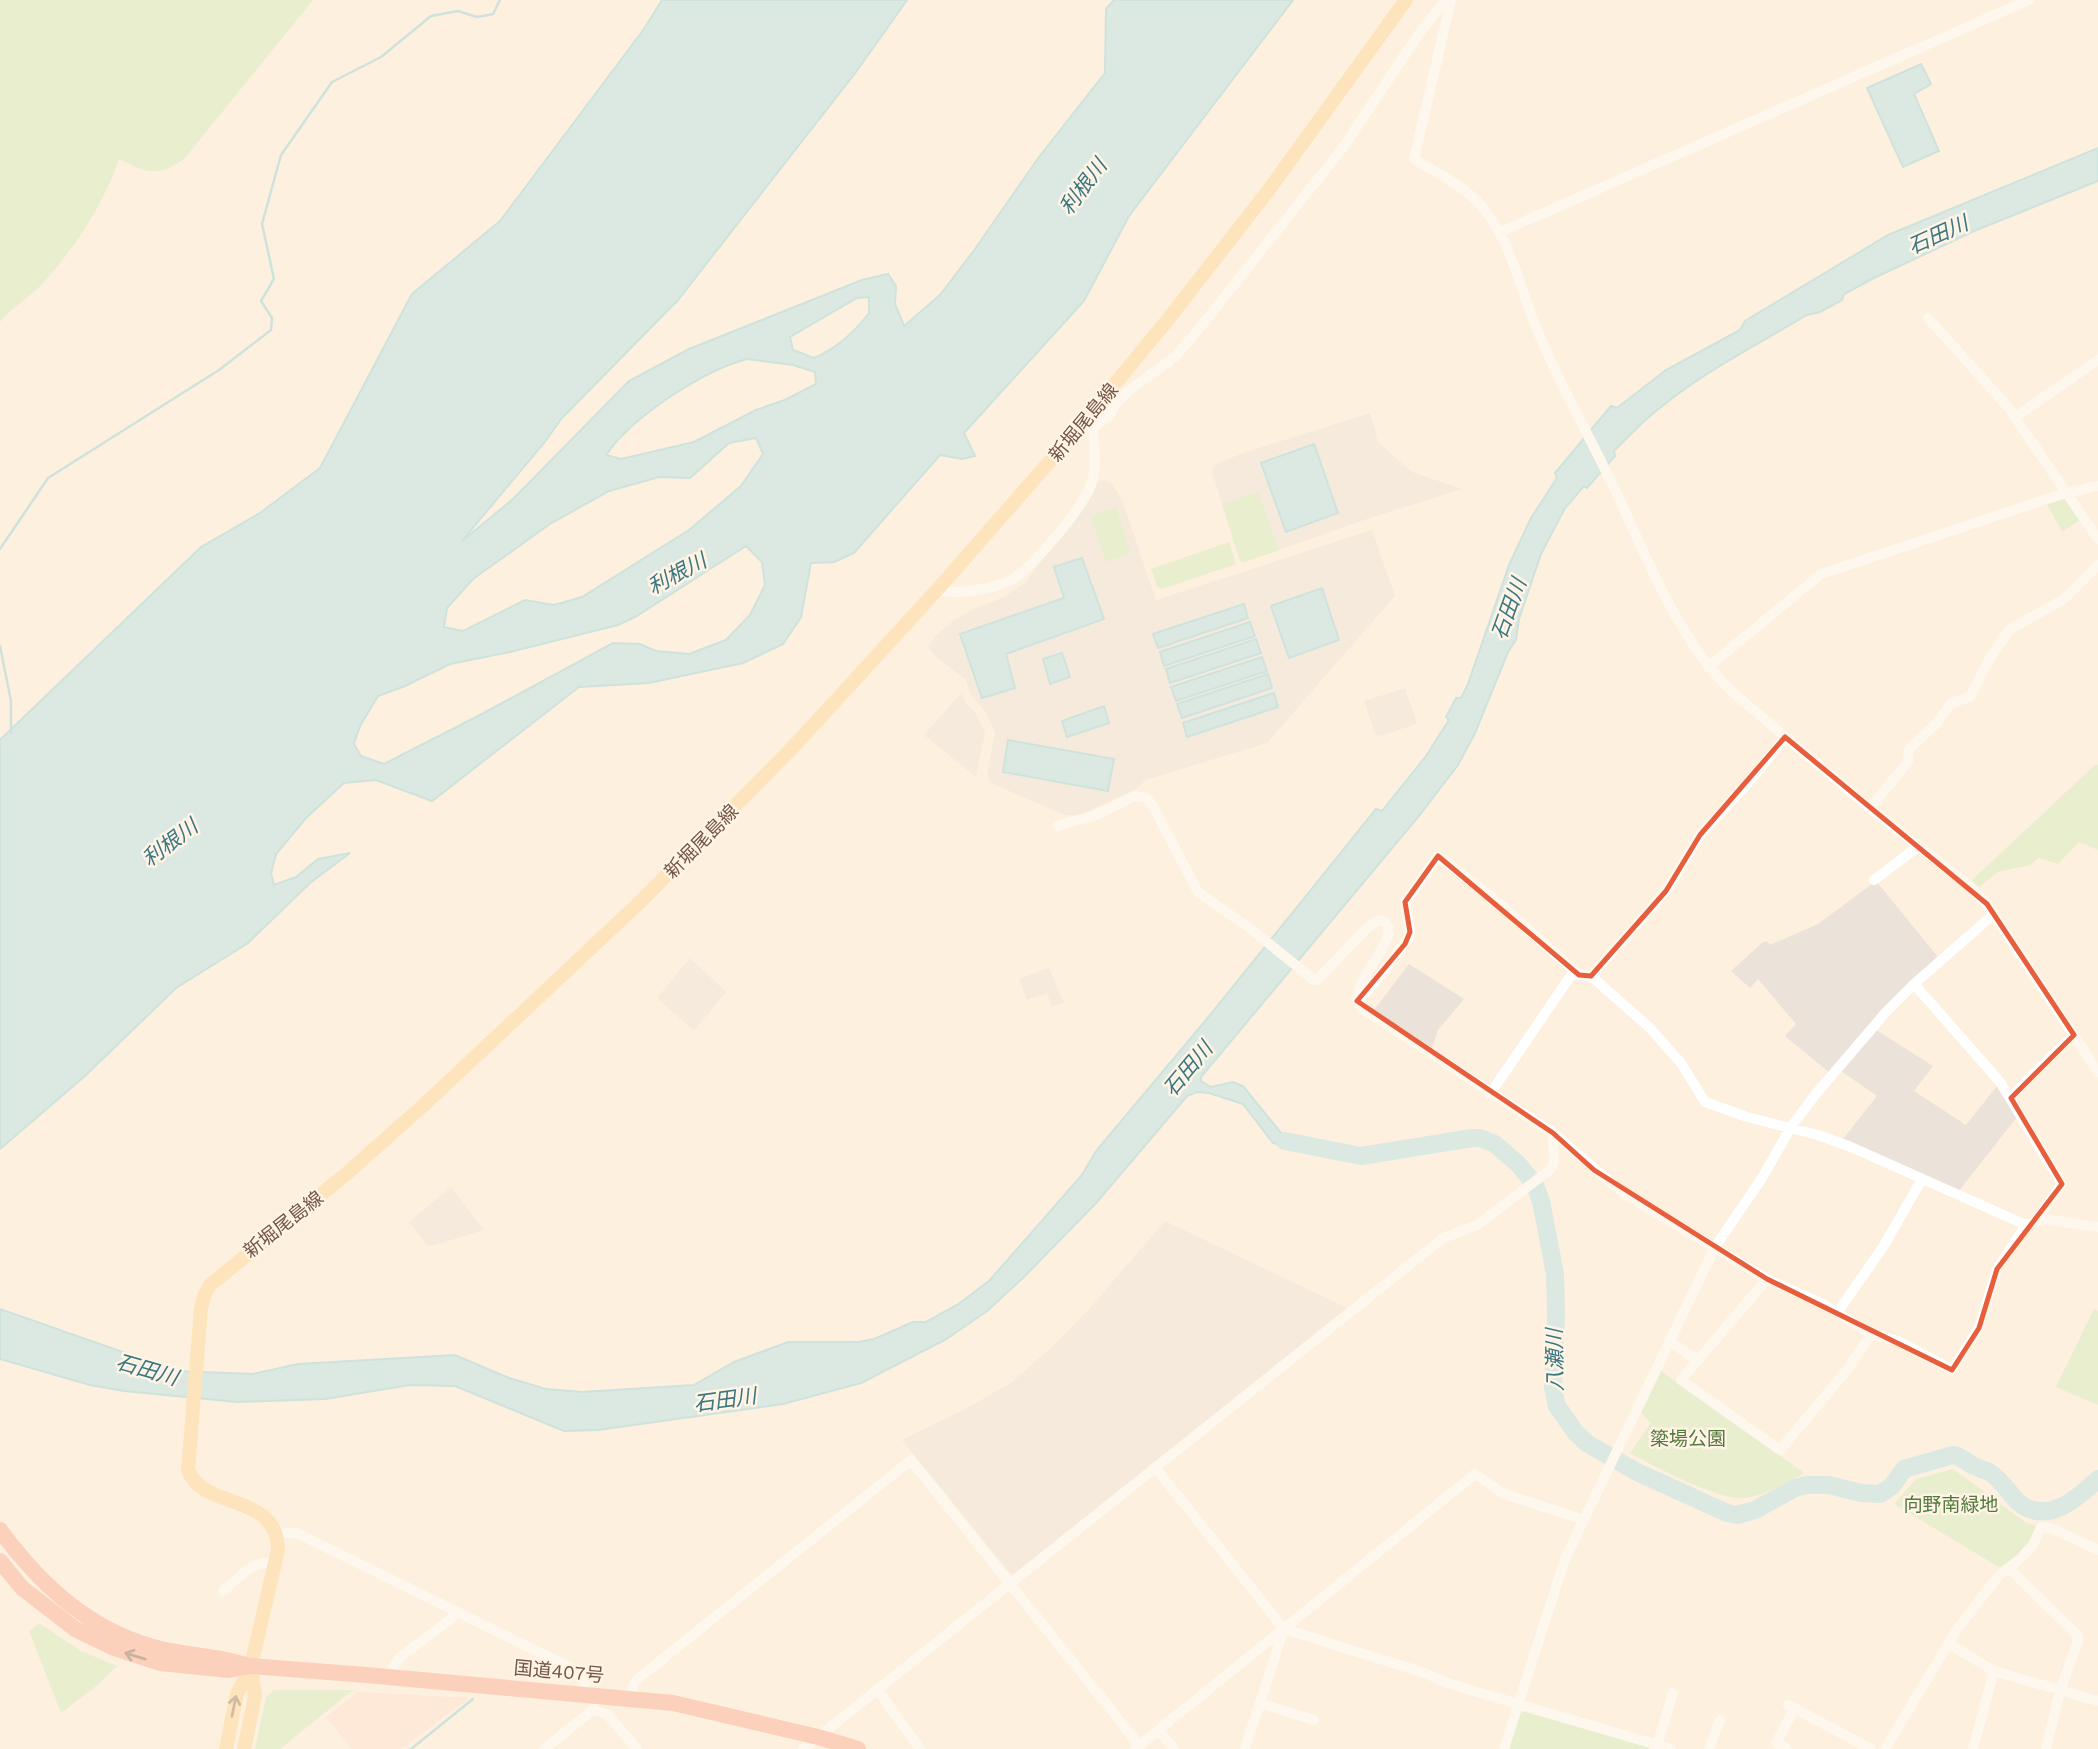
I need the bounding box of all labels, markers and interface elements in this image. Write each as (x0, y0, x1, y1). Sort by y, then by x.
water label: 利根川 (1054, 152, 1113, 219)
water label: 石田川 (1904, 209, 1973, 259)
street label: 新堀尾島線 (1044, 379, 1123, 466)
water label: 利根川 (643, 547, 712, 599)
water label: 石田川 (1486, 573, 1532, 643)
street label: 新堀尾島線 (660, 800, 743, 883)
water label: 利根川 (137, 812, 204, 872)
water label: 石田川 (1158, 1035, 1219, 1101)
street label: 新堀尾島線 (239, 1186, 328, 1263)
water label: 八瀬川 (1541, 1326, 1568, 1392)
water label: 石田川 (113, 1349, 183, 1391)
water label: 石田川 (692, 1382, 760, 1416)
park label: 簗場公園 (1650, 1427, 1726, 1450)
park label: 向野南緑地 (1903, 1493, 1999, 1516)
one-way arrow (125, 1648, 147, 1661)
street label: 国道407号 (513, 1656, 605, 1687)
one-way arrow (228, 1695, 242, 1718)

